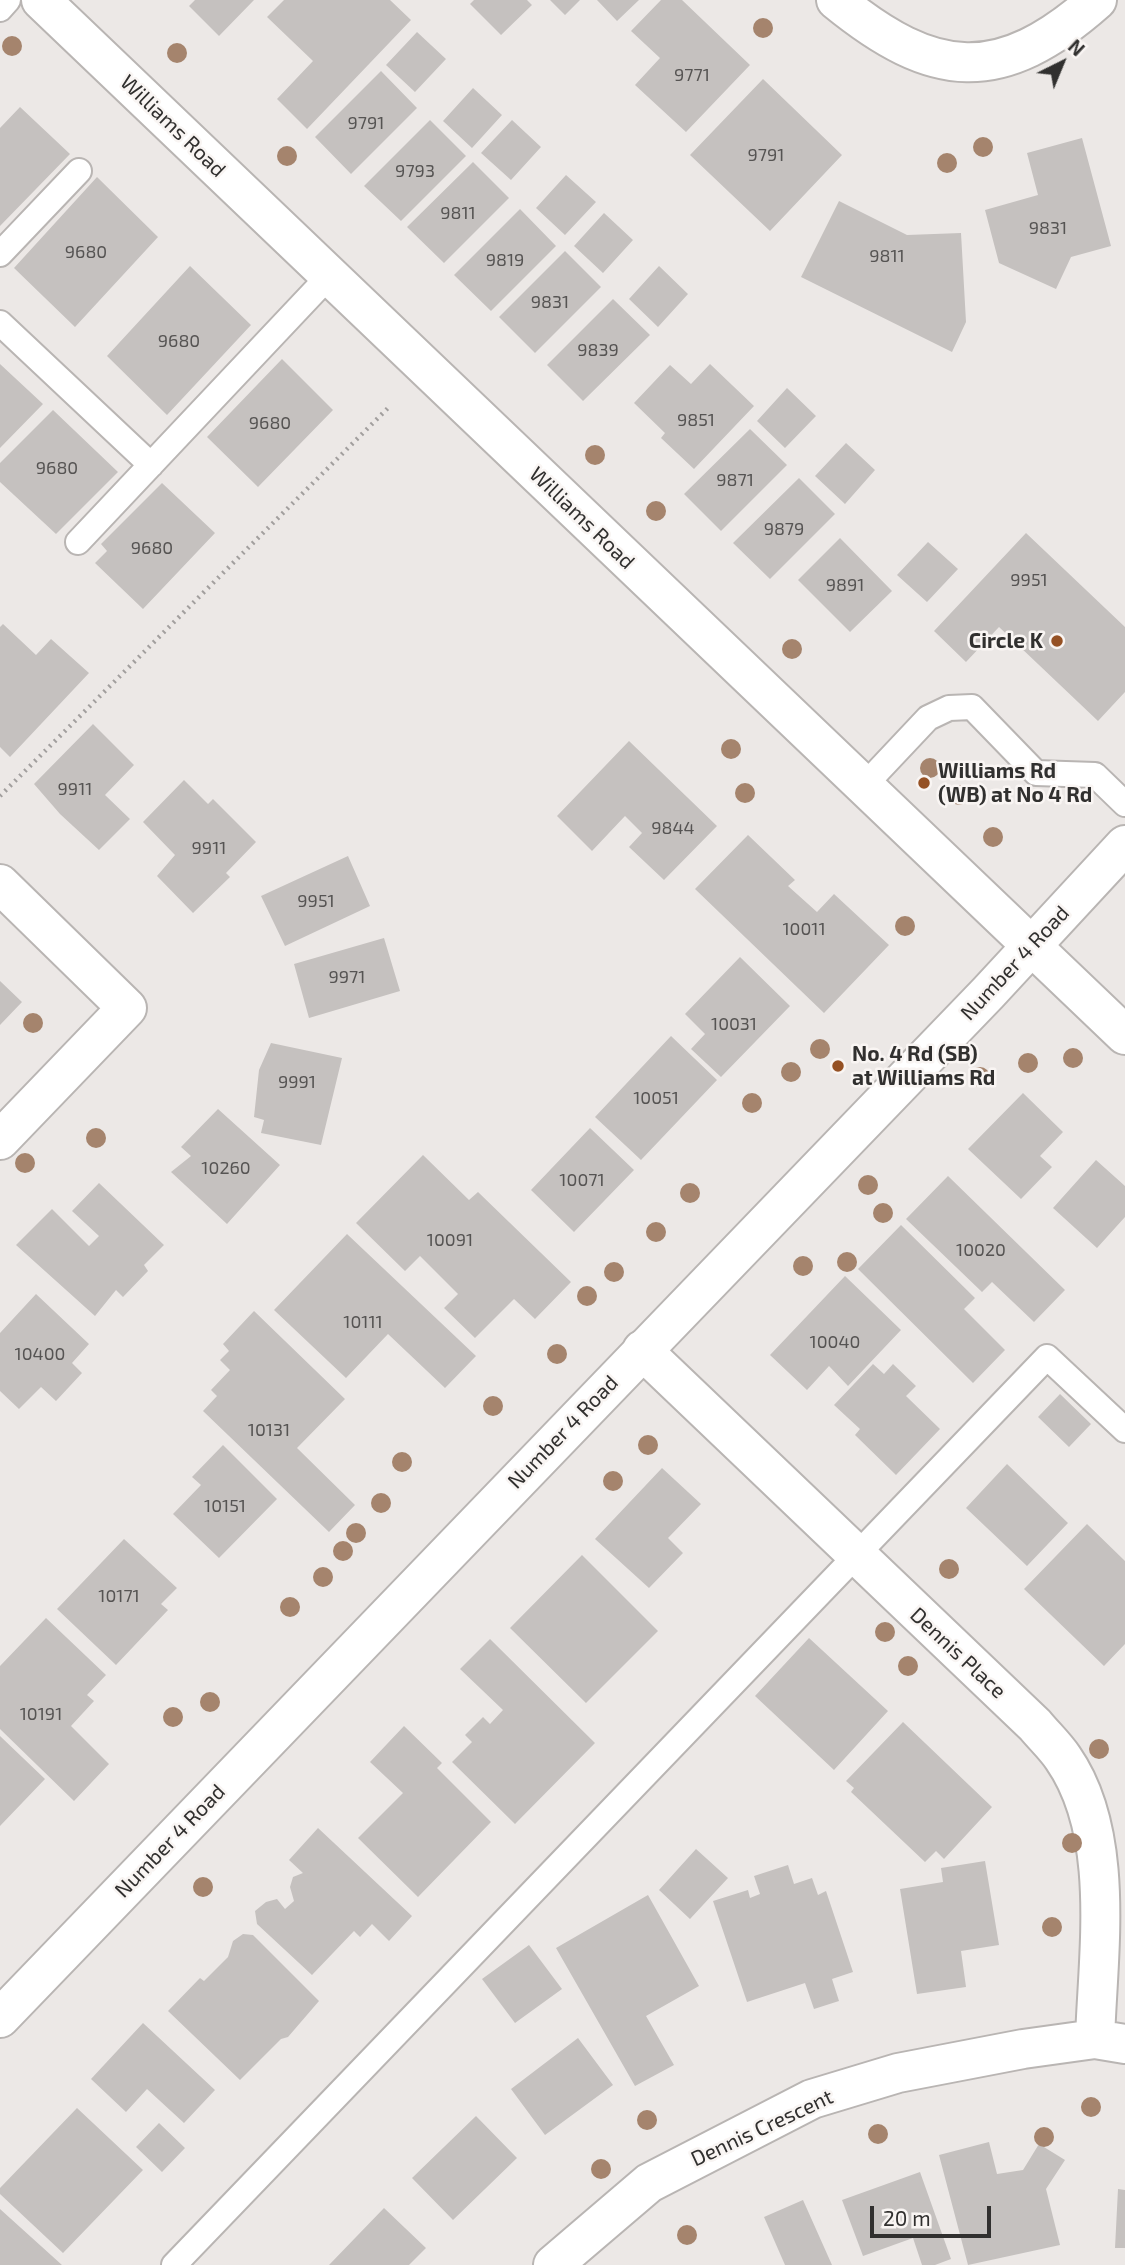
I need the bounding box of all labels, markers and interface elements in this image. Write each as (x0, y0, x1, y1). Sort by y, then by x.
north arrow (1027, 28, 1097, 98)
text: N (1064, 34, 1090, 60)
house number: 9771 (674, 64, 710, 86)
street label: Williams Road (115, 70, 231, 182)
house number: 9791 (348, 112, 384, 134)
house number: 9791 (748, 144, 784, 166)
house number: 9793 (395, 160, 435, 182)
house number: 9811 (440, 202, 476, 224)
house number: 9831 (1029, 217, 1067, 239)
house number: 9680 (65, 241, 107, 263)
house number: 9811 (869, 245, 905, 267)
house number: 9819 (486, 249, 524, 271)
house number: 9831 (531, 291, 569, 313)
house number: 9680 (158, 330, 200, 352)
house number: 9839 (577, 339, 619, 361)
house number: 9851 (677, 409, 715, 431)
house number: 9680 (249, 412, 291, 434)
house number: 9680 (36, 457, 78, 479)
street label: Williams Road (524, 462, 640, 574)
house number: 9871 (716, 469, 754, 491)
house number: 9879 (764, 518, 804, 540)
house number: 9680 (131, 537, 173, 559)
house number: 9951 (1010, 569, 1048, 591)
house number: 9891 (826, 574, 864, 596)
place label: Circle K (969, 628, 1043, 654)
marker: Circle K (1049, 633, 1065, 649)
place label: Williams Rd (WB) at No 4 Rd (938, 758, 1092, 808)
marker: Williams Rd (WB) at No 4 Rd (916, 775, 932, 791)
house number: 9911 (58, 778, 92, 800)
house number: 9844 (651, 817, 695, 839)
house number: 9911 (192, 837, 226, 859)
house number: 9951 (297, 890, 335, 912)
street label: Number 4 Road (955, 900, 1075, 1026)
house number: 10011 (782, 918, 826, 940)
house number: 9971 (329, 966, 365, 988)
house number: 10031 (711, 1013, 757, 1035)
place label: No. 4 Rd (SB) at Williams Rd (852, 1041, 995, 1091)
marker: No. 4 Rd (SB) at Williams Rd (830, 1058, 846, 1074)
house number: 9991 (278, 1071, 316, 1093)
house number: 10051 (633, 1087, 679, 1109)
house number: 10260 (201, 1157, 251, 1179)
house number: 10071 (559, 1169, 605, 1191)
house number: 10091 (427, 1229, 473, 1251)
house number: 10020 (956, 1239, 1006, 1261)
house number: 10111 (343, 1311, 383, 1333)
house number: 10040 (810, 1331, 860, 1353)
house number: 10400 (15, 1343, 65, 1365)
street label: Number 4 Road (503, 1370, 623, 1494)
house number: 10131 (248, 1419, 290, 1441)
house number: 10151 (204, 1495, 246, 1517)
house number: 10171 (98, 1585, 140, 1607)
street label: Dennis Place (905, 1602, 1011, 1704)
house number: 10191 (20, 1703, 62, 1725)
street label: Number 4 Road (110, 1779, 230, 1903)
street label: Dennis Crescent (687, 2084, 837, 2172)
scale bar (873, 2192, 994, 2236)
text: 20 m (883, 2205, 931, 2230)

